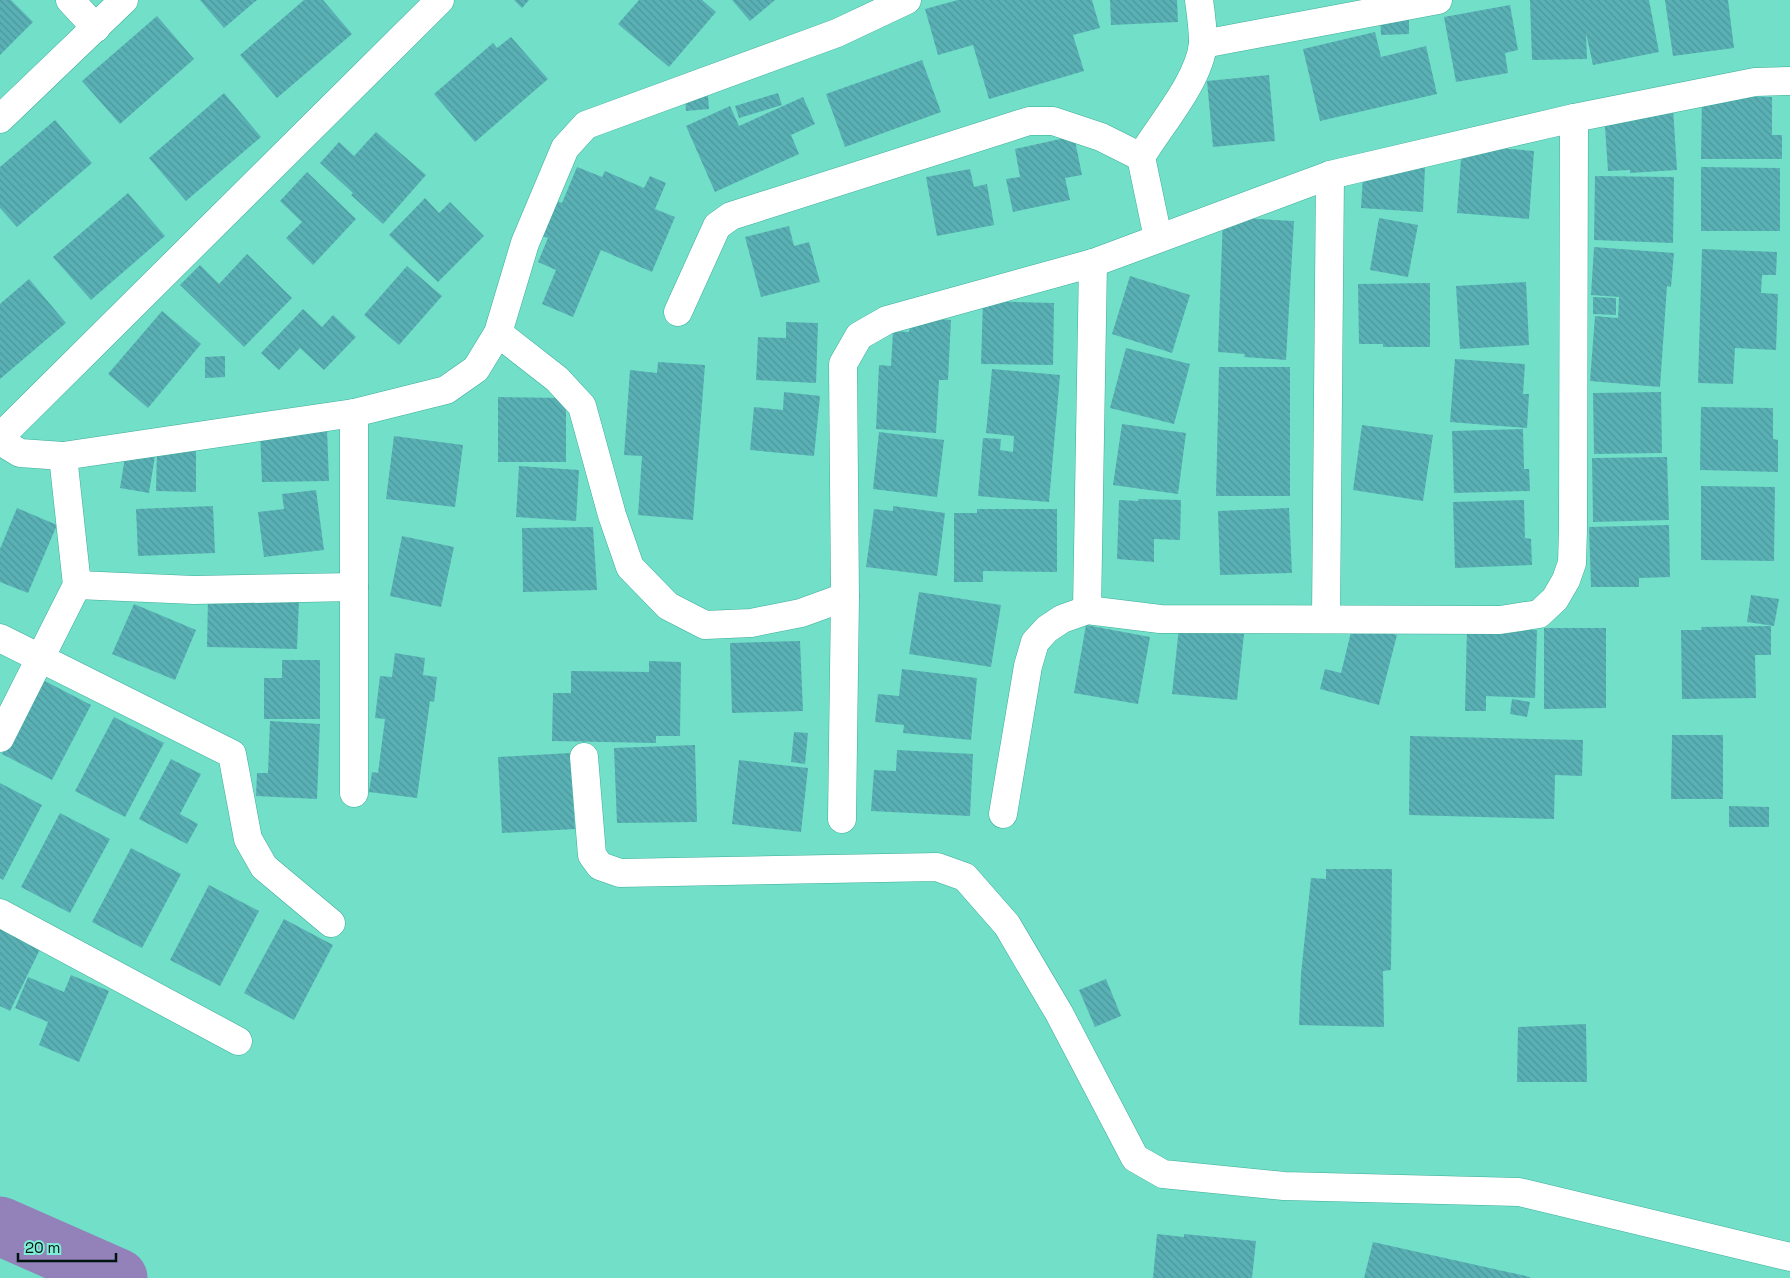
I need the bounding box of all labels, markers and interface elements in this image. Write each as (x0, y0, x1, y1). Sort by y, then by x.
scale bar (18, 1230, 115, 1262)
text: 20 m (25, 1238, 60, 1257)

